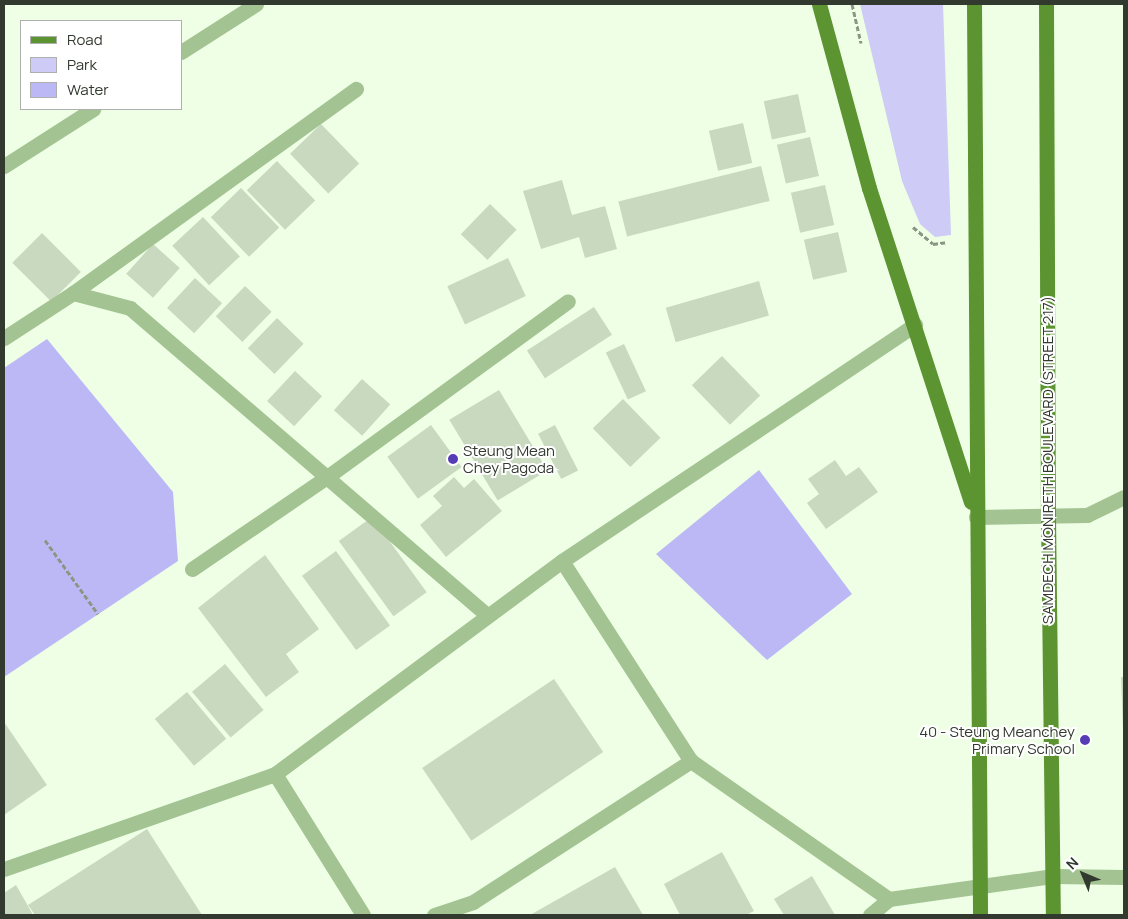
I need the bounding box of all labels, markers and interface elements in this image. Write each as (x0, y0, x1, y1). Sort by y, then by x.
legend (20, 20, 182, 110)
text: Road (67, 29, 103, 50)
text: Park (67, 54, 97, 75)
text: Water (67, 79, 109, 100)
street label: SAMDECH MONIRETH BOULEVARD (STREET 217) (1039, 296, 1057, 624)
place label: Steung Mean Chey Pagoda (463, 441, 555, 476)
marker: Steung Mean Chey Pagoda (447, 453, 459, 465)
place label: 40 - Steung Meanchey Primary School (919, 722, 1075, 757)
marker: 40 - Steung Meanchey Primary School (1079, 734, 1091, 746)
north arrow (1058, 849, 1108, 899)
text: N (1062, 853, 1082, 873)

